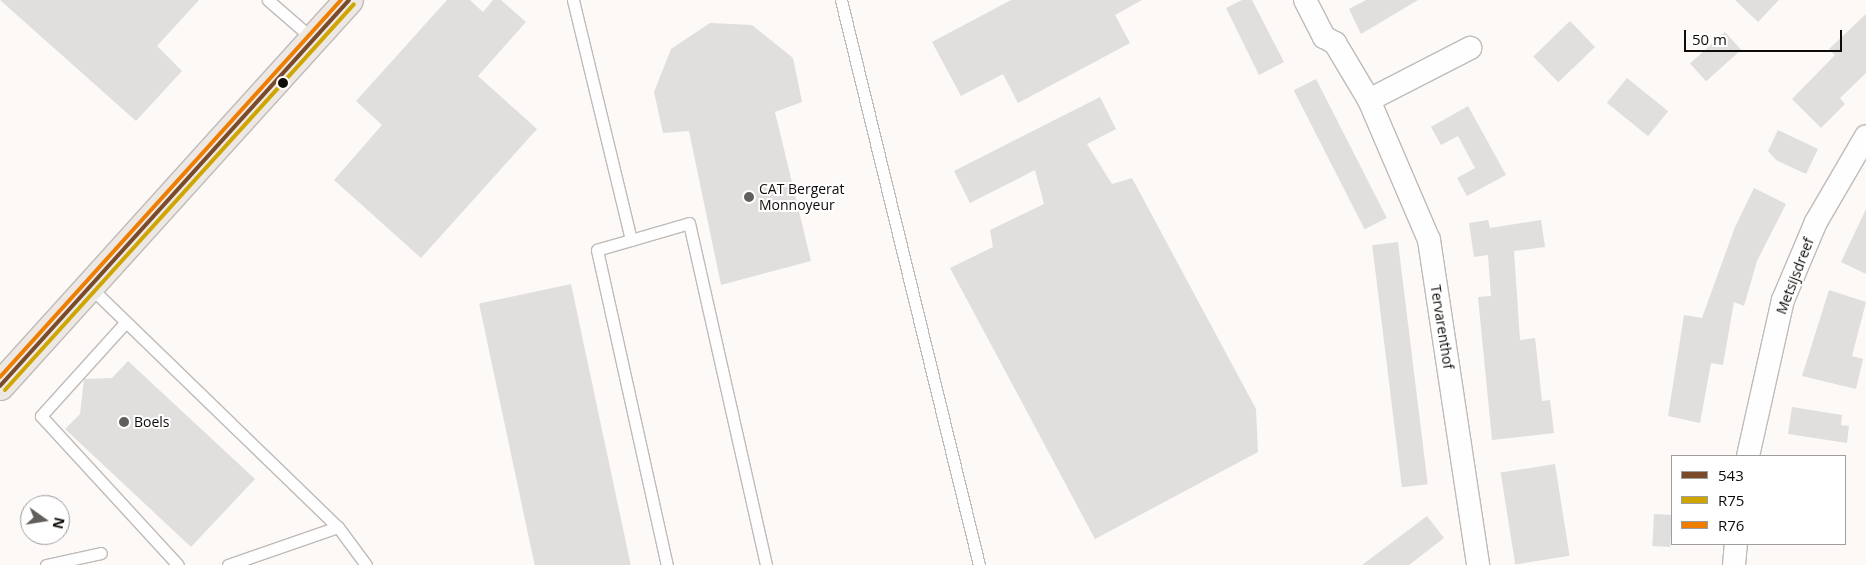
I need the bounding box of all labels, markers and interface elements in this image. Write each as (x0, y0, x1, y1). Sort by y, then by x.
scale bar (1686, 20, 1844, 52)
text: 50 m (1692, 29, 1727, 49)
unlabelled marker (278, 78, 288, 88)
place label: CAT Bergerat Monnoyeur (759, 181, 845, 213)
marker: CAT Bergerat Monnoyeur (743, 191, 755, 203)
street label: Metsijsdreef (1773, 235, 1817, 317)
street label: Tervarenthof (1427, 284, 1457, 370)
place label: Boels (134, 414, 170, 430)
marker: Boels (118, 416, 130, 428)
legend (1671, 455, 1846, 545)
text: 543 (1718, 465, 1744, 485)
text: R75 (1718, 490, 1744, 510)
north arrow (20, 495, 70, 545)
text: R76 (1718, 515, 1744, 535)
text: N (49, 516, 70, 531)

